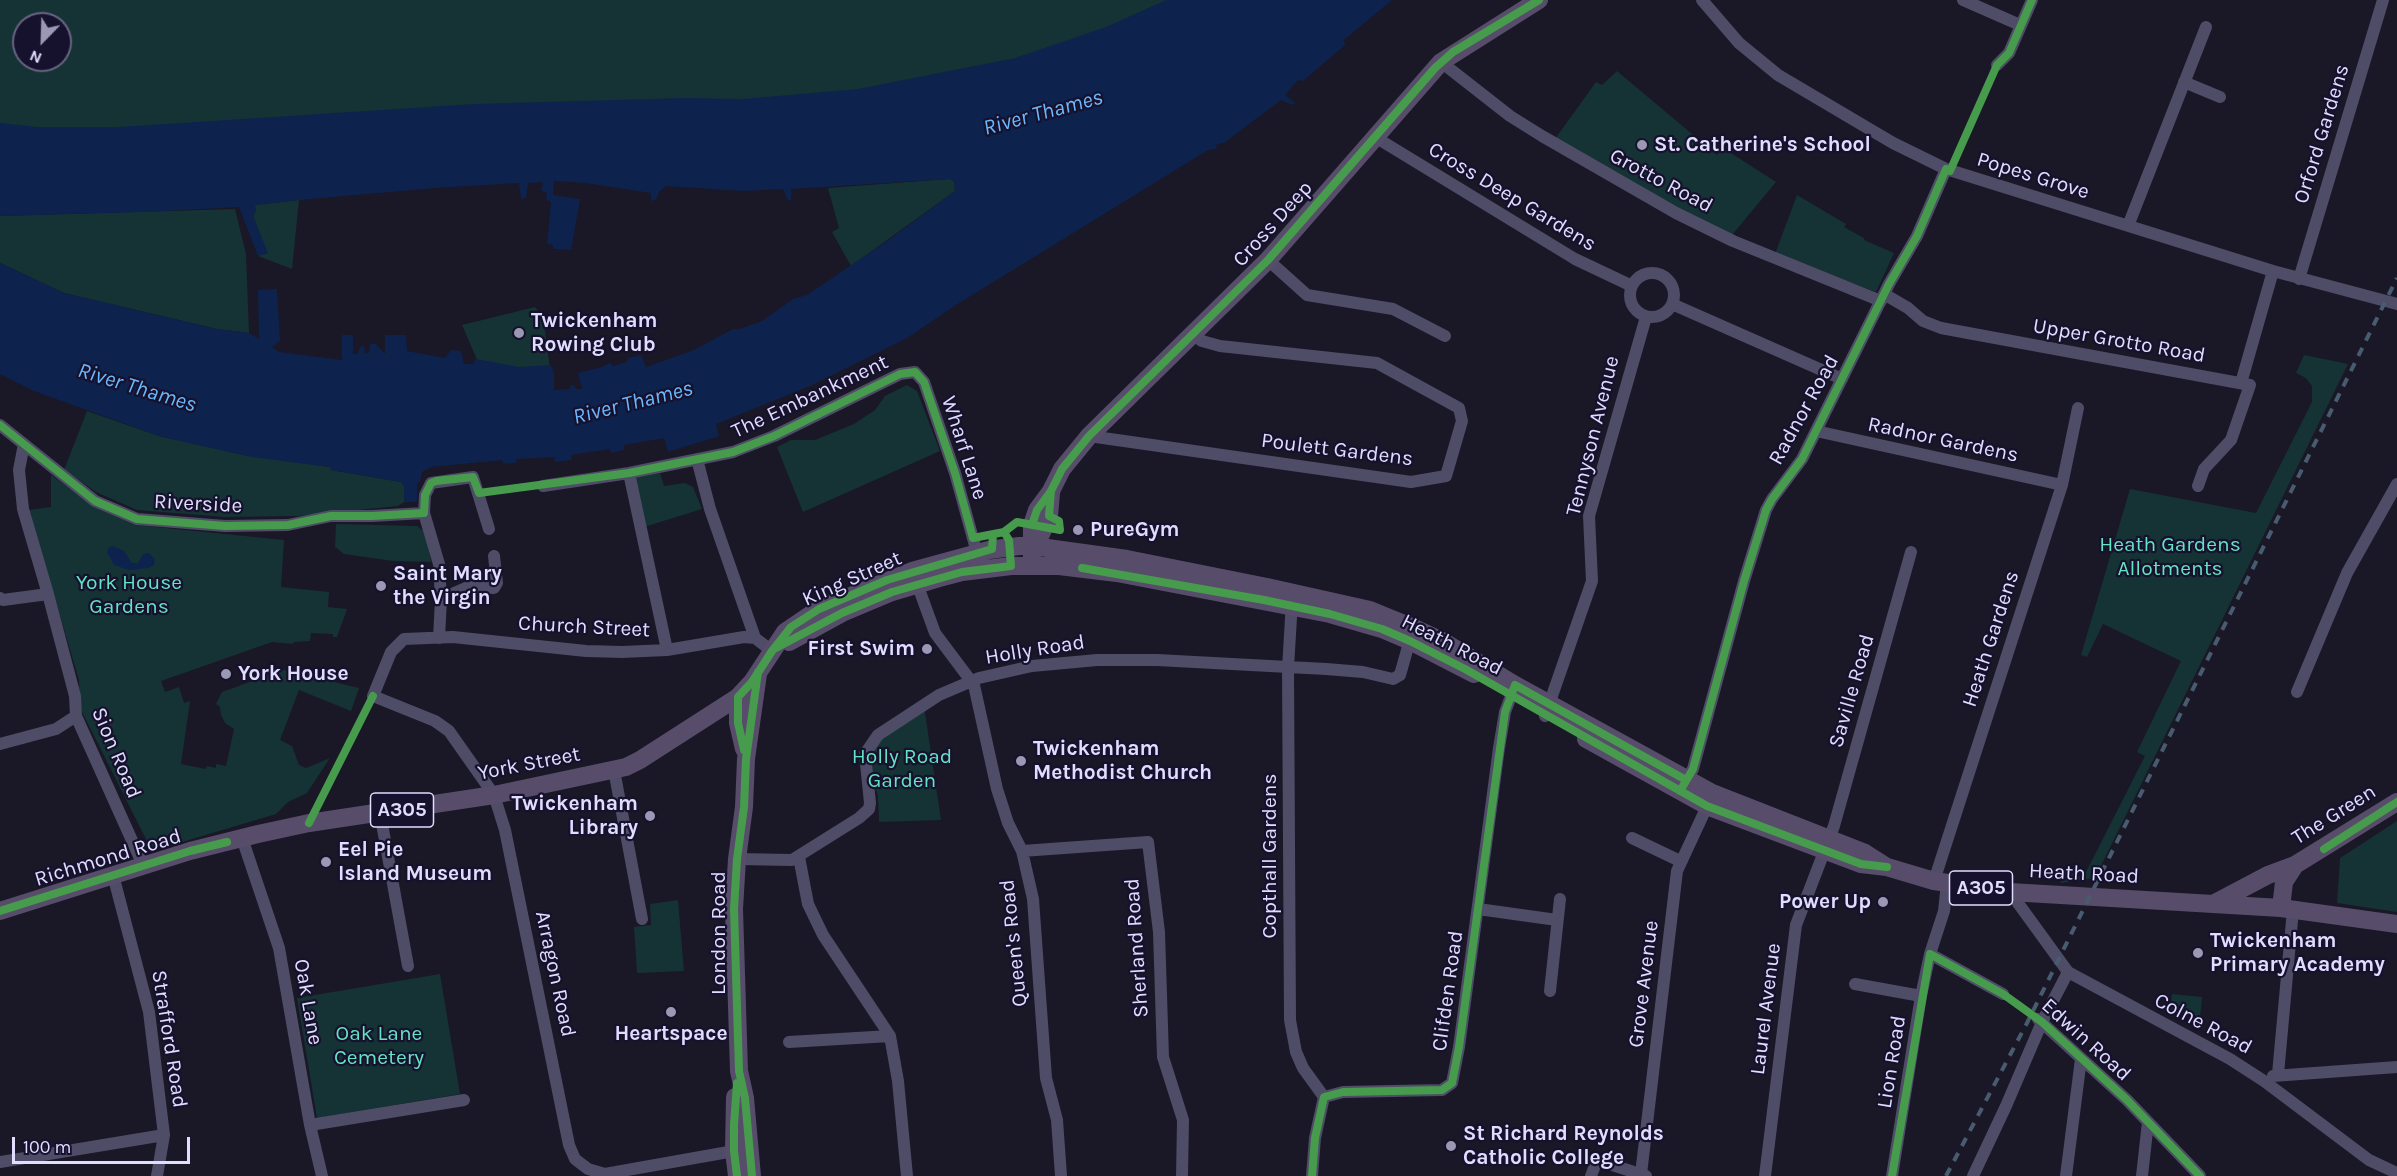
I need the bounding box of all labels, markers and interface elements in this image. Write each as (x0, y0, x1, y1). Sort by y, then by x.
north arrow (12, 12, 72, 72)
text: N (27, 46, 45, 68)
street label: Orford Gardens (2289, 61, 2355, 207)
water label: River Thames (980, 84, 1106, 142)
place label: St. Catherine's School (1654, 132, 1871, 158)
street label: Cross Deep Gardens (1424, 137, 1600, 257)
marker: St. Catherine's School (1635, 138, 1649, 152)
street label: Grotto Road (1605, 143, 1717, 219)
street label: Popes Grove (1974, 147, 2092, 205)
street label: Cross Deep (1228, 176, 1318, 272)
place label: Twickenham Rowing Club (531, 308, 657, 358)
street label: Upper Grotto Road (2031, 313, 2207, 369)
marker: Twickenham Rowing Club (512, 326, 526, 340)
street label: The Embankment (728, 350, 892, 444)
street label: Radnor Road (1763, 351, 1845, 469)
street label: Tennyson Avenue (1561, 353, 1625, 519)
water label: River Thames (75, 357, 199, 419)
water label: River Thames (570, 375, 696, 431)
street label: Wharf Lane (935, 393, 993, 503)
street label: Radnor Gardens (1865, 412, 2021, 468)
street label: Poulett Gardens (1260, 428, 1414, 472)
street label: Riverside (153, 489, 243, 519)
place label: PureGym (1090, 517, 1179, 543)
marker: PureGym (1071, 523, 1085, 537)
park label: Heath Gardens Allotments (2099, 532, 2241, 582)
street label: King Street (798, 546, 906, 612)
place label: Saint Mary the Virgin (393, 561, 502, 611)
street label: Heath Gardens (1957, 568, 2025, 710)
park label: York House Gardens (76, 570, 182, 620)
marker: Saint Mary the Virgin (374, 579, 388, 593)
street label: Heath Road (1397, 609, 1507, 681)
street label: Church Street (517, 611, 651, 643)
street label: Holly Road (983, 630, 1087, 670)
street label: Saville Road (1824, 631, 1880, 751)
place label: First Swim (808, 636, 915, 662)
marker: First Swim (920, 642, 934, 656)
place label: York House (238, 661, 349, 687)
marker: York House (219, 667, 233, 681)
street label: Sion Road (86, 704, 146, 802)
place label: Twickenham Methodist Church (1033, 736, 1212, 786)
street label: York Street (476, 742, 582, 786)
park label: Holly Road Garden (852, 744, 952, 794)
marker: Twickenham Methodist Church (1014, 754, 1028, 768)
street label: Copthall Gardens (1257, 773, 1283, 939)
street label: The Green (2287, 779, 2381, 851)
place label: Twickenham Library (512, 791, 638, 841)
road number: A305 (370, 793, 434, 827)
marker: Twickenham Library (643, 809, 657, 823)
street label: Richmond Road (32, 824, 184, 892)
place label: Eel Pie Island Museum (338, 837, 492, 887)
marker: Eel Pie Island Museum (319, 855, 333, 869)
street label: Heath Road (2028, 859, 2140, 889)
street label: London Road (706, 871, 732, 995)
road number: A305 (1950, 871, 2012, 905)
street label: Sherland Road (1120, 877, 1154, 1019)
street label: Queen's Road (995, 878, 1033, 1008)
place label: Power Up (1779, 889, 1871, 915)
marker: Power Up (1876, 895, 1890, 909)
street label: Arragon Road (529, 909, 581, 1039)
street label: Grove Avenue (1624, 919, 1664, 1049)
place label: Twickenham Primary Academy (2210, 928, 2385, 978)
street label: Clifden Road (1427, 929, 1469, 1053)
street label: Laurel Avenue (1745, 942, 1787, 1076)
marker: Twickenham Primary Academy (2191, 946, 2205, 960)
street label: Oak Lane (288, 957, 328, 1047)
street label: Strafford Road (146, 968, 192, 1110)
street label: Colne Road (2150, 988, 2256, 1060)
street label: Edwin Road (2036, 993, 2136, 1087)
marker: Heartspace (664, 1005, 678, 1019)
street label: Lion Road (1872, 1014, 1912, 1110)
park label: Oak Lane Cemetery (334, 1021, 424, 1071)
place label: Heartspace (614, 1021, 728, 1047)
place label: St Richard Reynolds Catholic College (1463, 1121, 1664, 1171)
scale bar (15, 1125, 194, 1163)
text: 100 m (23, 1136, 71, 1158)
marker: St Richard Reynolds Catholic College (1444, 1139, 1458, 1153)

